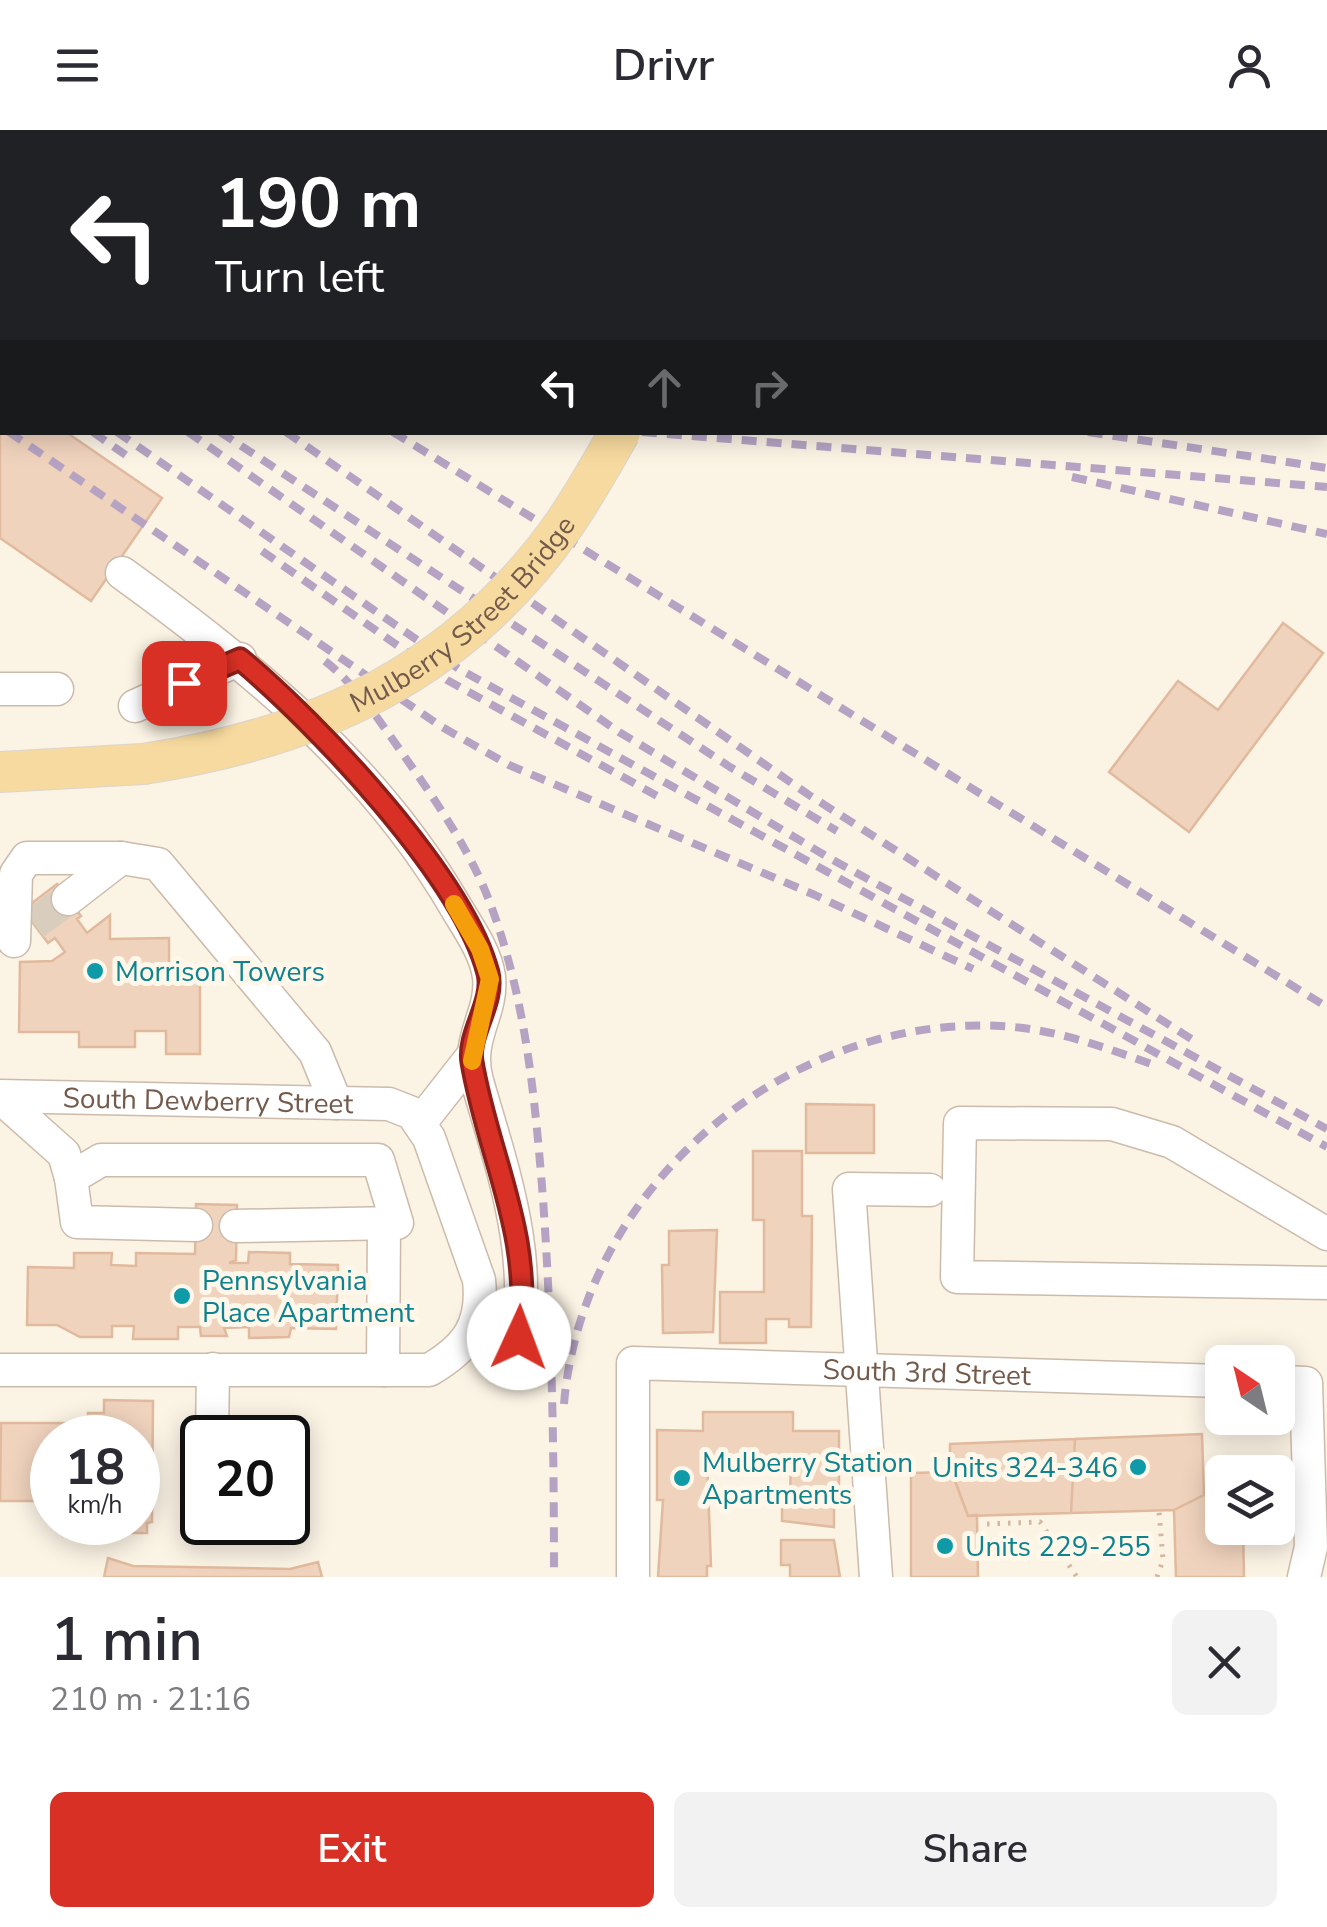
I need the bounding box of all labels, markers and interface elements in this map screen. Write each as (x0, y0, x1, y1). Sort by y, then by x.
text: Drivr (613, 35, 714, 96)
icon: menu (50, 38, 105, 93)
icon: person (1222, 38, 1277, 93)
text: 190 m (215, 156, 421, 252)
icon: left (50, 170, 180, 300)
text: Turn left (215, 247, 384, 308)
icon: left (532, 360, 587, 415)
icon: ahead (637, 360, 692, 415)
icon: right (742, 360, 797, 415)
street label: Mulberry Street Bridge (344, 508, 584, 722)
pin (142, 641, 227, 726)
icon: arrive (157, 656, 212, 711)
place label: Morrison Towers (115, 953, 325, 991)
marker: Morrison Towers (84, 960, 106, 982)
street label: South Dewberry Street (62, 1079, 354, 1123)
place label: Pennsylvania Place Apartment (202, 1262, 415, 1332)
marker: Pennsylvania Place Apartment (171, 1285, 193, 1307)
position arrow (467, 1286, 571, 1390)
north arrow (1205, 1345, 1295, 1435)
map controls (1205, 1345, 1295, 1545)
street label: South 3rd Street (822, 1351, 1032, 1395)
speed limit sign: 20 (180, 1415, 310, 1545)
text: 18 (65, 1433, 125, 1502)
place label: Mulberry Station Apartments (702, 1444, 913, 1514)
place label: Units 324-346 (932, 1449, 1118, 1487)
button: layers (1205, 1455, 1295, 1545)
marker: Units 324-346 (1127, 1456, 1149, 1478)
marker: Mulberry Station Apartments (671, 1467, 693, 1489)
text: km/h (67, 1488, 123, 1522)
place label: Units 229-255 (965, 1528, 1151, 1566)
marker: Units 229-255 (934, 1535, 956, 1557)
text: 1 min (50, 1599, 203, 1681)
button: close (1172, 1610, 1277, 1715)
text: 210 m · 21:16 (50, 1678, 251, 1721)
button: Exit (50, 1792, 654, 1907)
button: Share (674, 1792, 1277, 1907)

